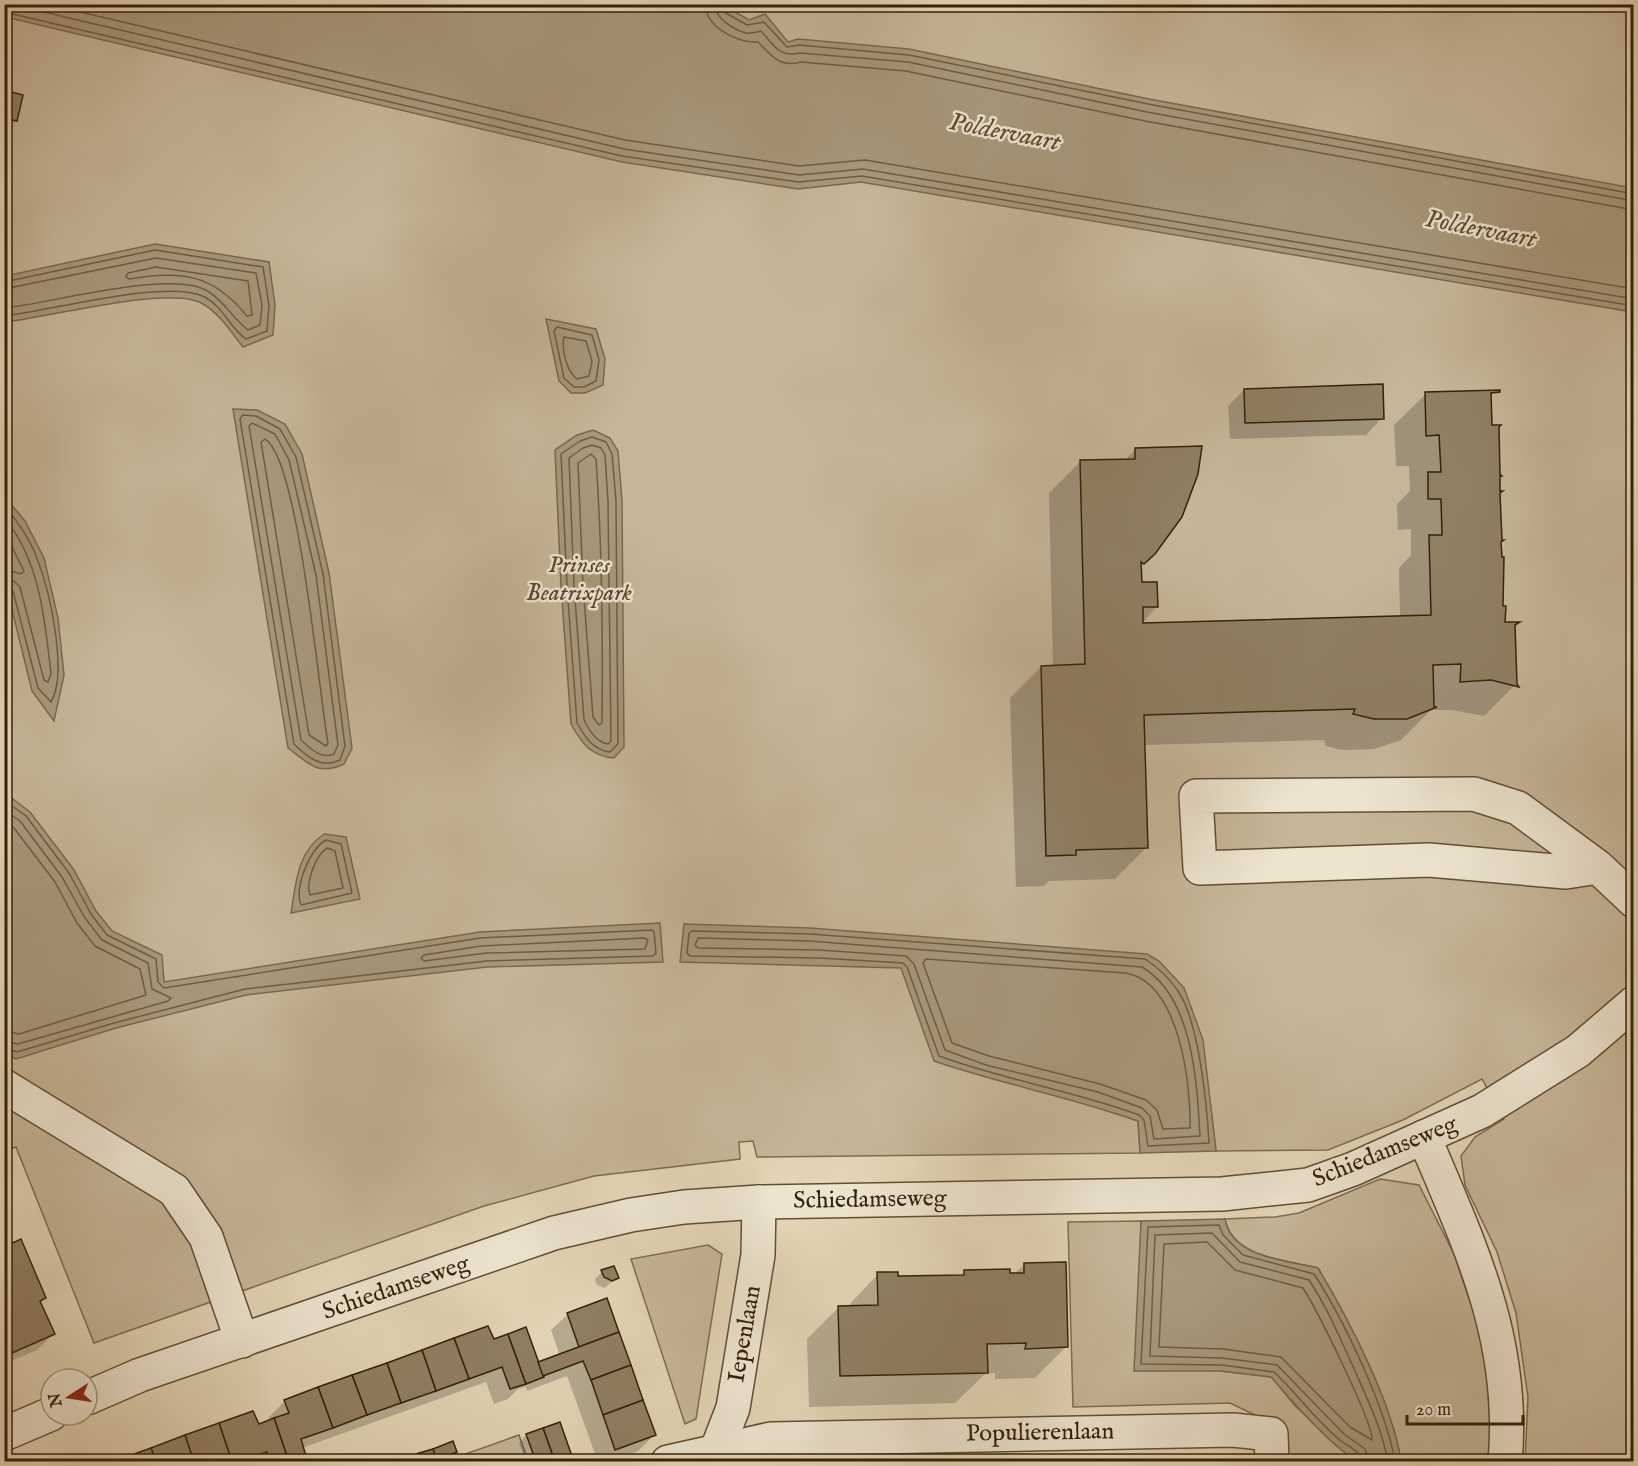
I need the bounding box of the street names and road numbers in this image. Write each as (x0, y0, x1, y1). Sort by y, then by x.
street label: Schiedamseweg (1308, 1108, 1463, 1195)
street label: Schiedamseweg (793, 1183, 948, 1217)
street label: Schiedamseweg (318, 1248, 475, 1328)
street label: Iepenlaan (721, 1283, 769, 1385)
street label: Populierenlaan (966, 1416, 1115, 1450)

